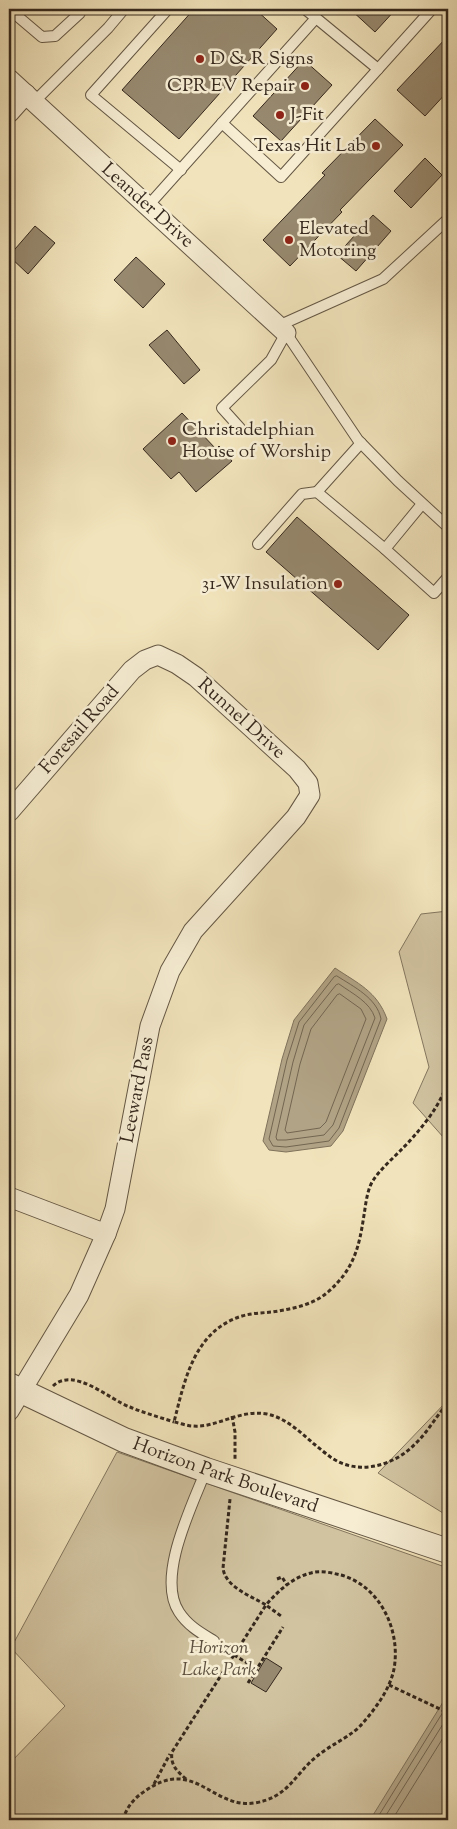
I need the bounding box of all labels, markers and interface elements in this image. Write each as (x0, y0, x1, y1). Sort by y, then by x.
place label: D & R Signs (210, 46, 313, 73)
marker: D & R Signs (194, 53, 206, 65)
place label: CPR EV Repair (167, 73, 295, 100)
marker: CPR EV Repair (299, 80, 311, 92)
place label: J-Fit (289, 102, 325, 129)
marker: J-Fit (274, 109, 286, 121)
place label: Texas Hit Lab (254, 133, 366, 160)
marker: Texas Hit Lab (370, 140, 382, 152)
street label: Leander Drive (95, 157, 199, 255)
place label: Elevated Motoring (299, 216, 376, 265)
marker: Elevated Motoring (283, 234, 295, 246)
place label: Christadelphian House of Worship (182, 417, 331, 466)
marker: Christadelphian House of Worship (166, 435, 178, 447)
place label: 31-W Insulation (202, 571, 328, 598)
marker: 31-W Insulation (332, 578, 344, 590)
street label: Runnel Drive (191, 672, 291, 766)
street label: Foresail Road (34, 679, 127, 780)
street label: Leeward Pass (114, 1035, 162, 1145)
street label: Horizon Park Boulevard (129, 1431, 322, 1520)
park label: Horizon Lake Park (182, 1635, 257, 1684)

